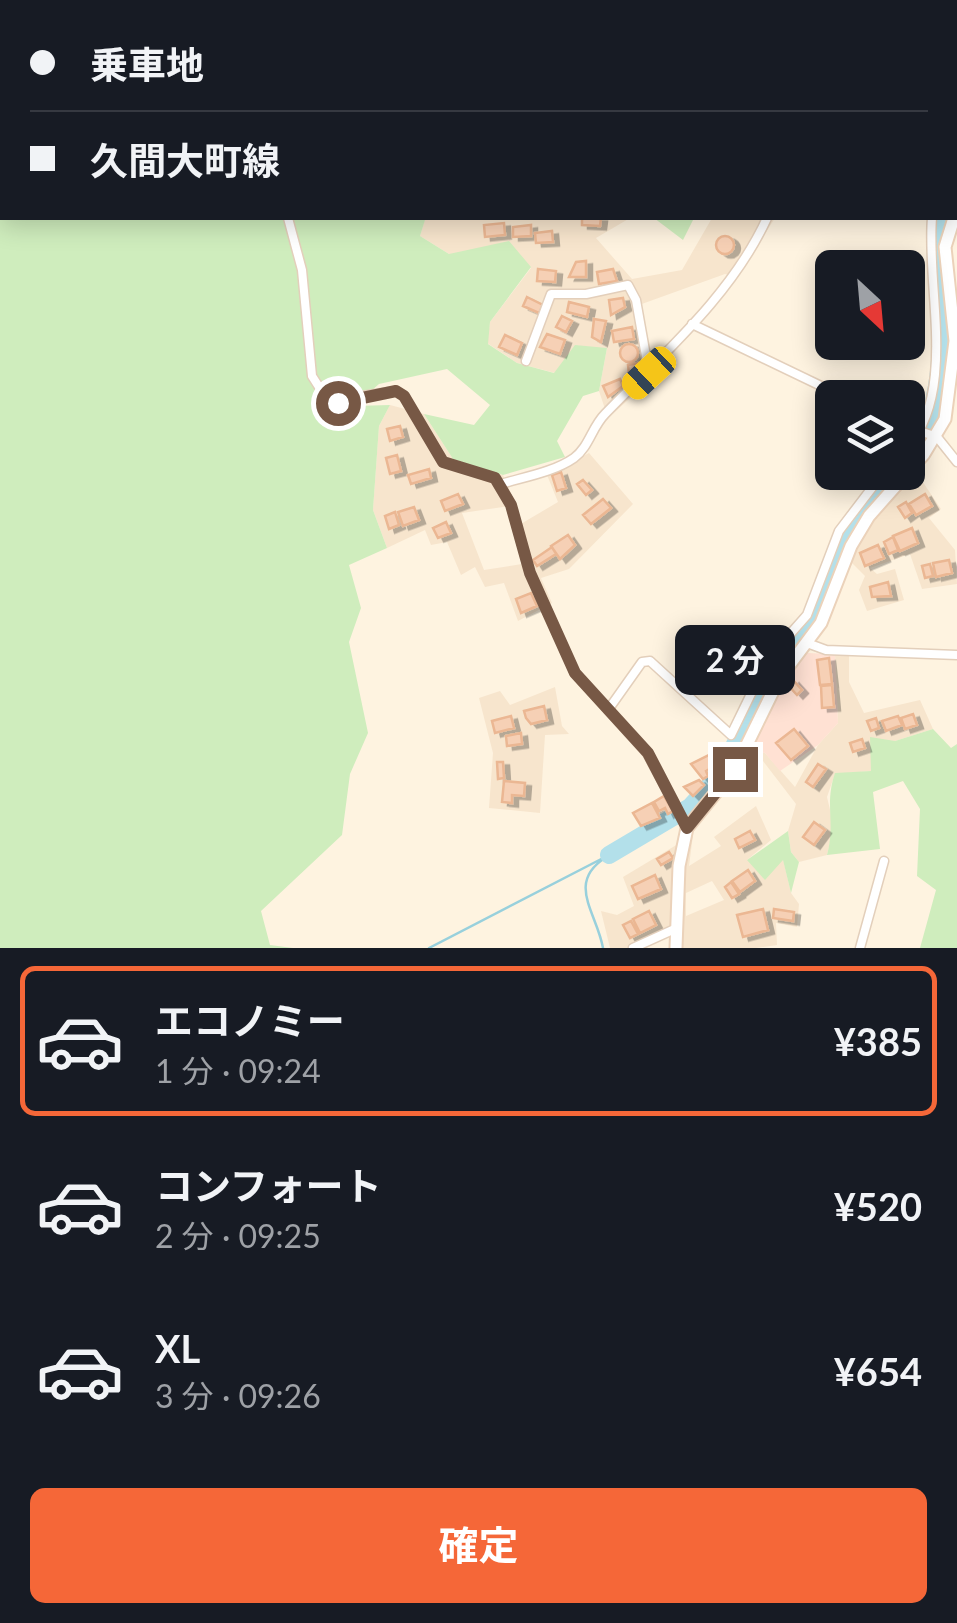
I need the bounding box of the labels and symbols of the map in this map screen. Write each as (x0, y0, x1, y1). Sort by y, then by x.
north arrow (815, 250, 925, 360)
car (617, 342, 681, 404)
route start (316, 381, 361, 426)
callout: 2 分 (675, 624, 795, 694)
route end (713, 747, 758, 792)

